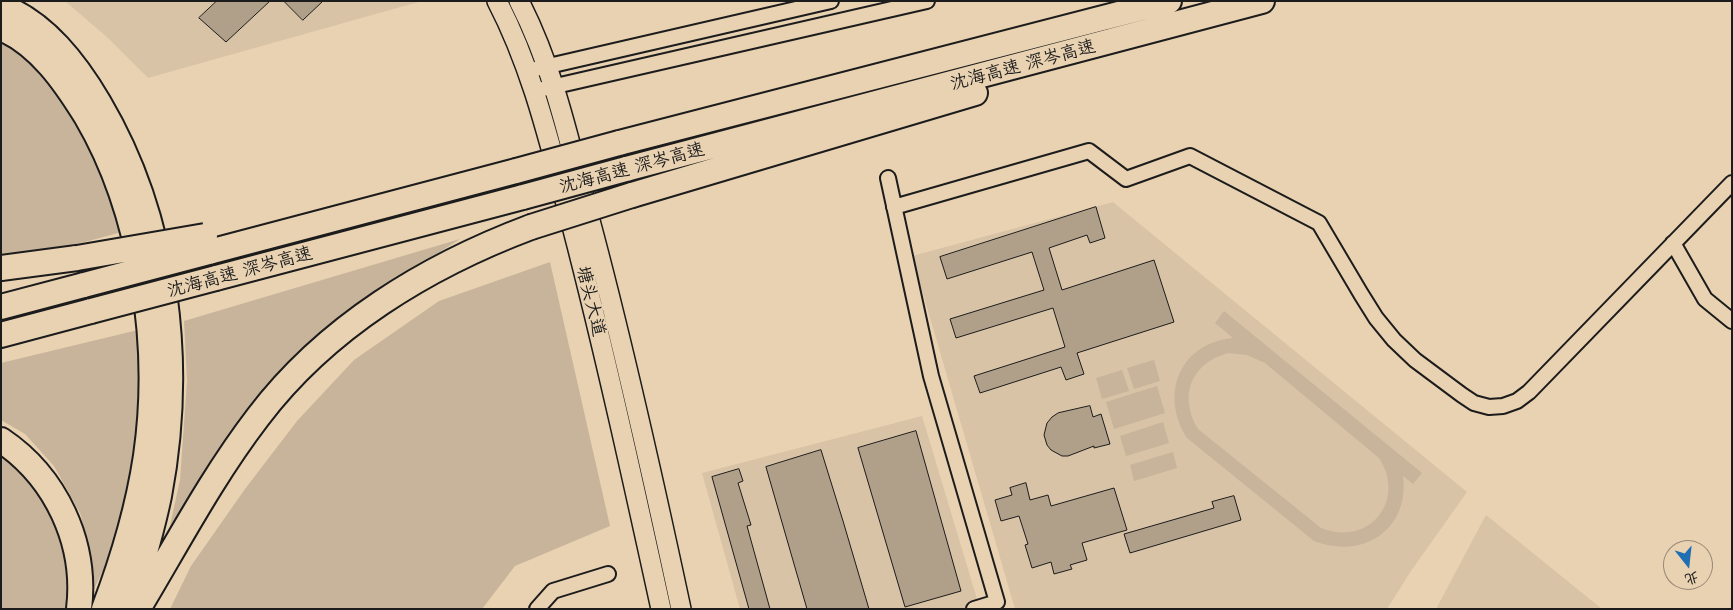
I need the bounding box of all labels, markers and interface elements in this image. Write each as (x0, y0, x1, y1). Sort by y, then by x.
street label: 沈海高速 深岑高速 (948, 35, 1098, 95)
street label: 沈海高速 深岑高速 (557, 138, 707, 198)
street label: 沈海高速 深岑高速 (165, 242, 315, 302)
street label: 塘头大道 (572, 263, 610, 339)
north arrow (1663, 540, 1713, 590)
text: 北 (1683, 568, 1701, 590)

